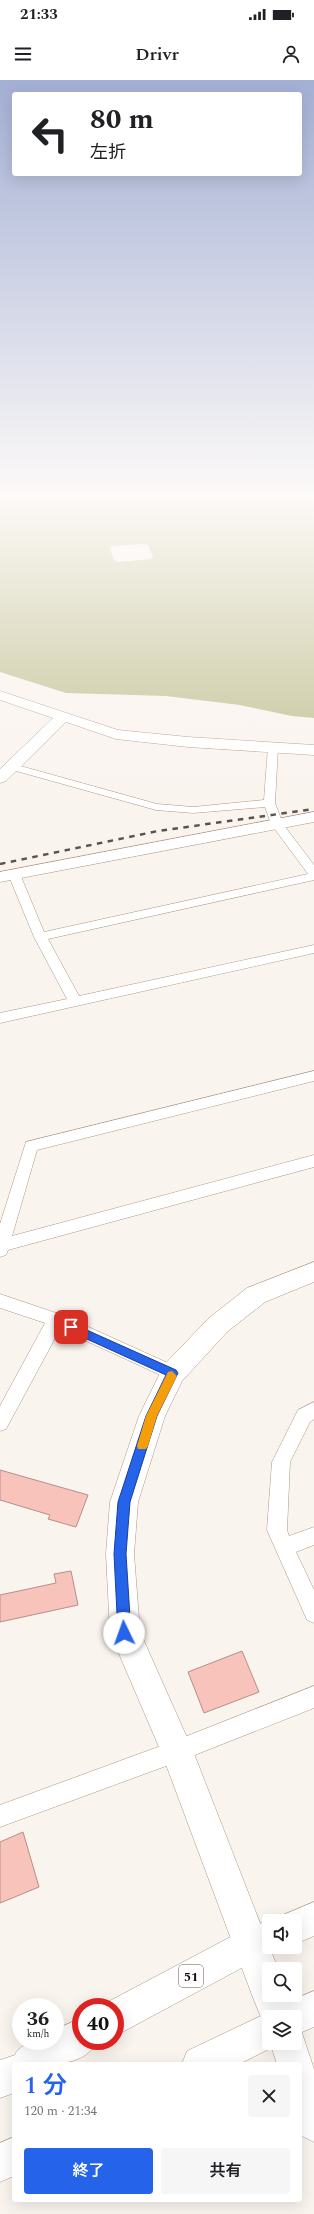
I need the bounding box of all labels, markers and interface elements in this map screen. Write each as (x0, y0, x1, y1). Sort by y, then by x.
text: 21:33 (20, 3, 58, 26)
text: Drivr (135, 41, 179, 68)
icon: menu (12, 43, 34, 65)
icon: person (280, 43, 302, 65)
text: 80 m (90, 98, 154, 141)
icon: left (24, 108, 76, 160)
text: 左折 (90, 139, 126, 166)
pin (54, 1310, 88, 1344)
icon: arrive (60, 1316, 82, 1338)
position arrow (103, 1612, 145, 1654)
map controls (262, 1914, 302, 2050)
button: sound (262, 1914, 302, 1954)
button: search (262, 1962, 302, 2002)
road number: 51 (179, 1965, 203, 1987)
speed limit sign: 40 (72, 1998, 124, 2050)
text: 36 (27, 2004, 49, 2034)
button: layers (262, 2010, 302, 2050)
text: km/h (27, 2026, 49, 2042)
text: 1 分 (24, 2068, 67, 2104)
button: close (248, 2075, 290, 2117)
text: 120 m · 21:34 (24, 2101, 97, 2121)
button: 終了 (24, 2148, 153, 2194)
button: 共有 (161, 2148, 290, 2194)

